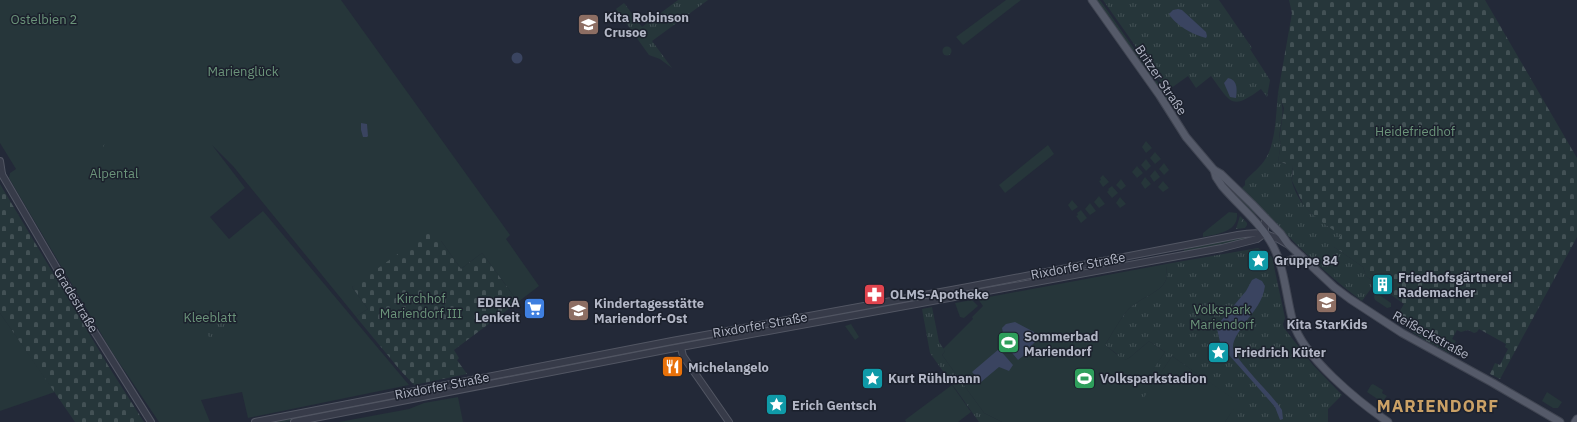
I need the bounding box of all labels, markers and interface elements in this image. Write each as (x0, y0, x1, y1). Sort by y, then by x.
place label: Kita Robinson Crusoe (604, 9, 689, 41)
park label: Ostelbien 2 (11, 11, 77, 28)
school or university icon: Kita Robinson Crusoe (575, 11, 601, 37)
street label: Britzer Straße (1131, 42, 1191, 118)
park label: Marienglück (207, 63, 279, 80)
park label: Heidefriedhof (1375, 123, 1455, 140)
park label: Alpental (90, 165, 139, 182)
place icon: Gruppe 84 (1246, 247, 1272, 273)
street label: Rixdorfer Straße (1029, 248, 1127, 284)
place label: Gruppe 84 (1274, 252, 1338, 269)
street label: Gradestraße (50, 264, 102, 336)
place label: Friedhofsgärtnerei Rademacher (1398, 269, 1512, 301)
building icon: Friedhofsgärtnerei Rademacher (1369, 271, 1395, 297)
pharmacy icon: OLMS-Apotheke (861, 281, 887, 307)
place label: OLMS-Apotheke (890, 286, 989, 303)
school or university icon: Kita StarKids (1314, 289, 1340, 315)
park label: Kirchhof Mariendorf III (380, 290, 462, 322)
place label: EDEKA Lenkeit (475, 294, 520, 326)
place label: Kindertagesstätte Mariendorf-Ost (594, 295, 704, 327)
supermarket icon: EDEKA Lenkeit (522, 296, 548, 322)
school or university icon: Kindertagesstätte Mariendorf-Ost (566, 297, 592, 323)
park label: Volkspark Mariendorf (1190, 301, 1254, 333)
street label: Reißeckstraße (1390, 307, 1472, 363)
street label: Rixdorfer Straße (711, 308, 809, 342)
park label: Kleeblatt (183, 309, 237, 326)
place label: Kita StarKids (1286, 316, 1368, 333)
place label: Sommerbad Mariendorf (1024, 328, 1098, 360)
sports icon: Sommerbad Mariendorf (996, 330, 1022, 356)
place icon: Friedrich Küter (1205, 339, 1231, 365)
place label: Friedrich Küter (1234, 344, 1326, 361)
restaurant icon: Michelangelo (659, 354, 685, 380)
place label: Michelangelo (688, 359, 769, 376)
place icon: Kurt Rühlmann (859, 365, 885, 391)
sports icon: Volksparkstadion (1071, 365, 1097, 391)
street label: Rixdorfer Straße (393, 368, 491, 404)
place label: Kurt Rühlmann (888, 370, 981, 387)
place label: Volksparkstadion (1100, 370, 1207, 387)
place icon: Erich Gentsch (763, 392, 789, 418)
district label: MARIENDORF (1377, 395, 1499, 417)
place label: Erich Gentsch (792, 397, 877, 414)

